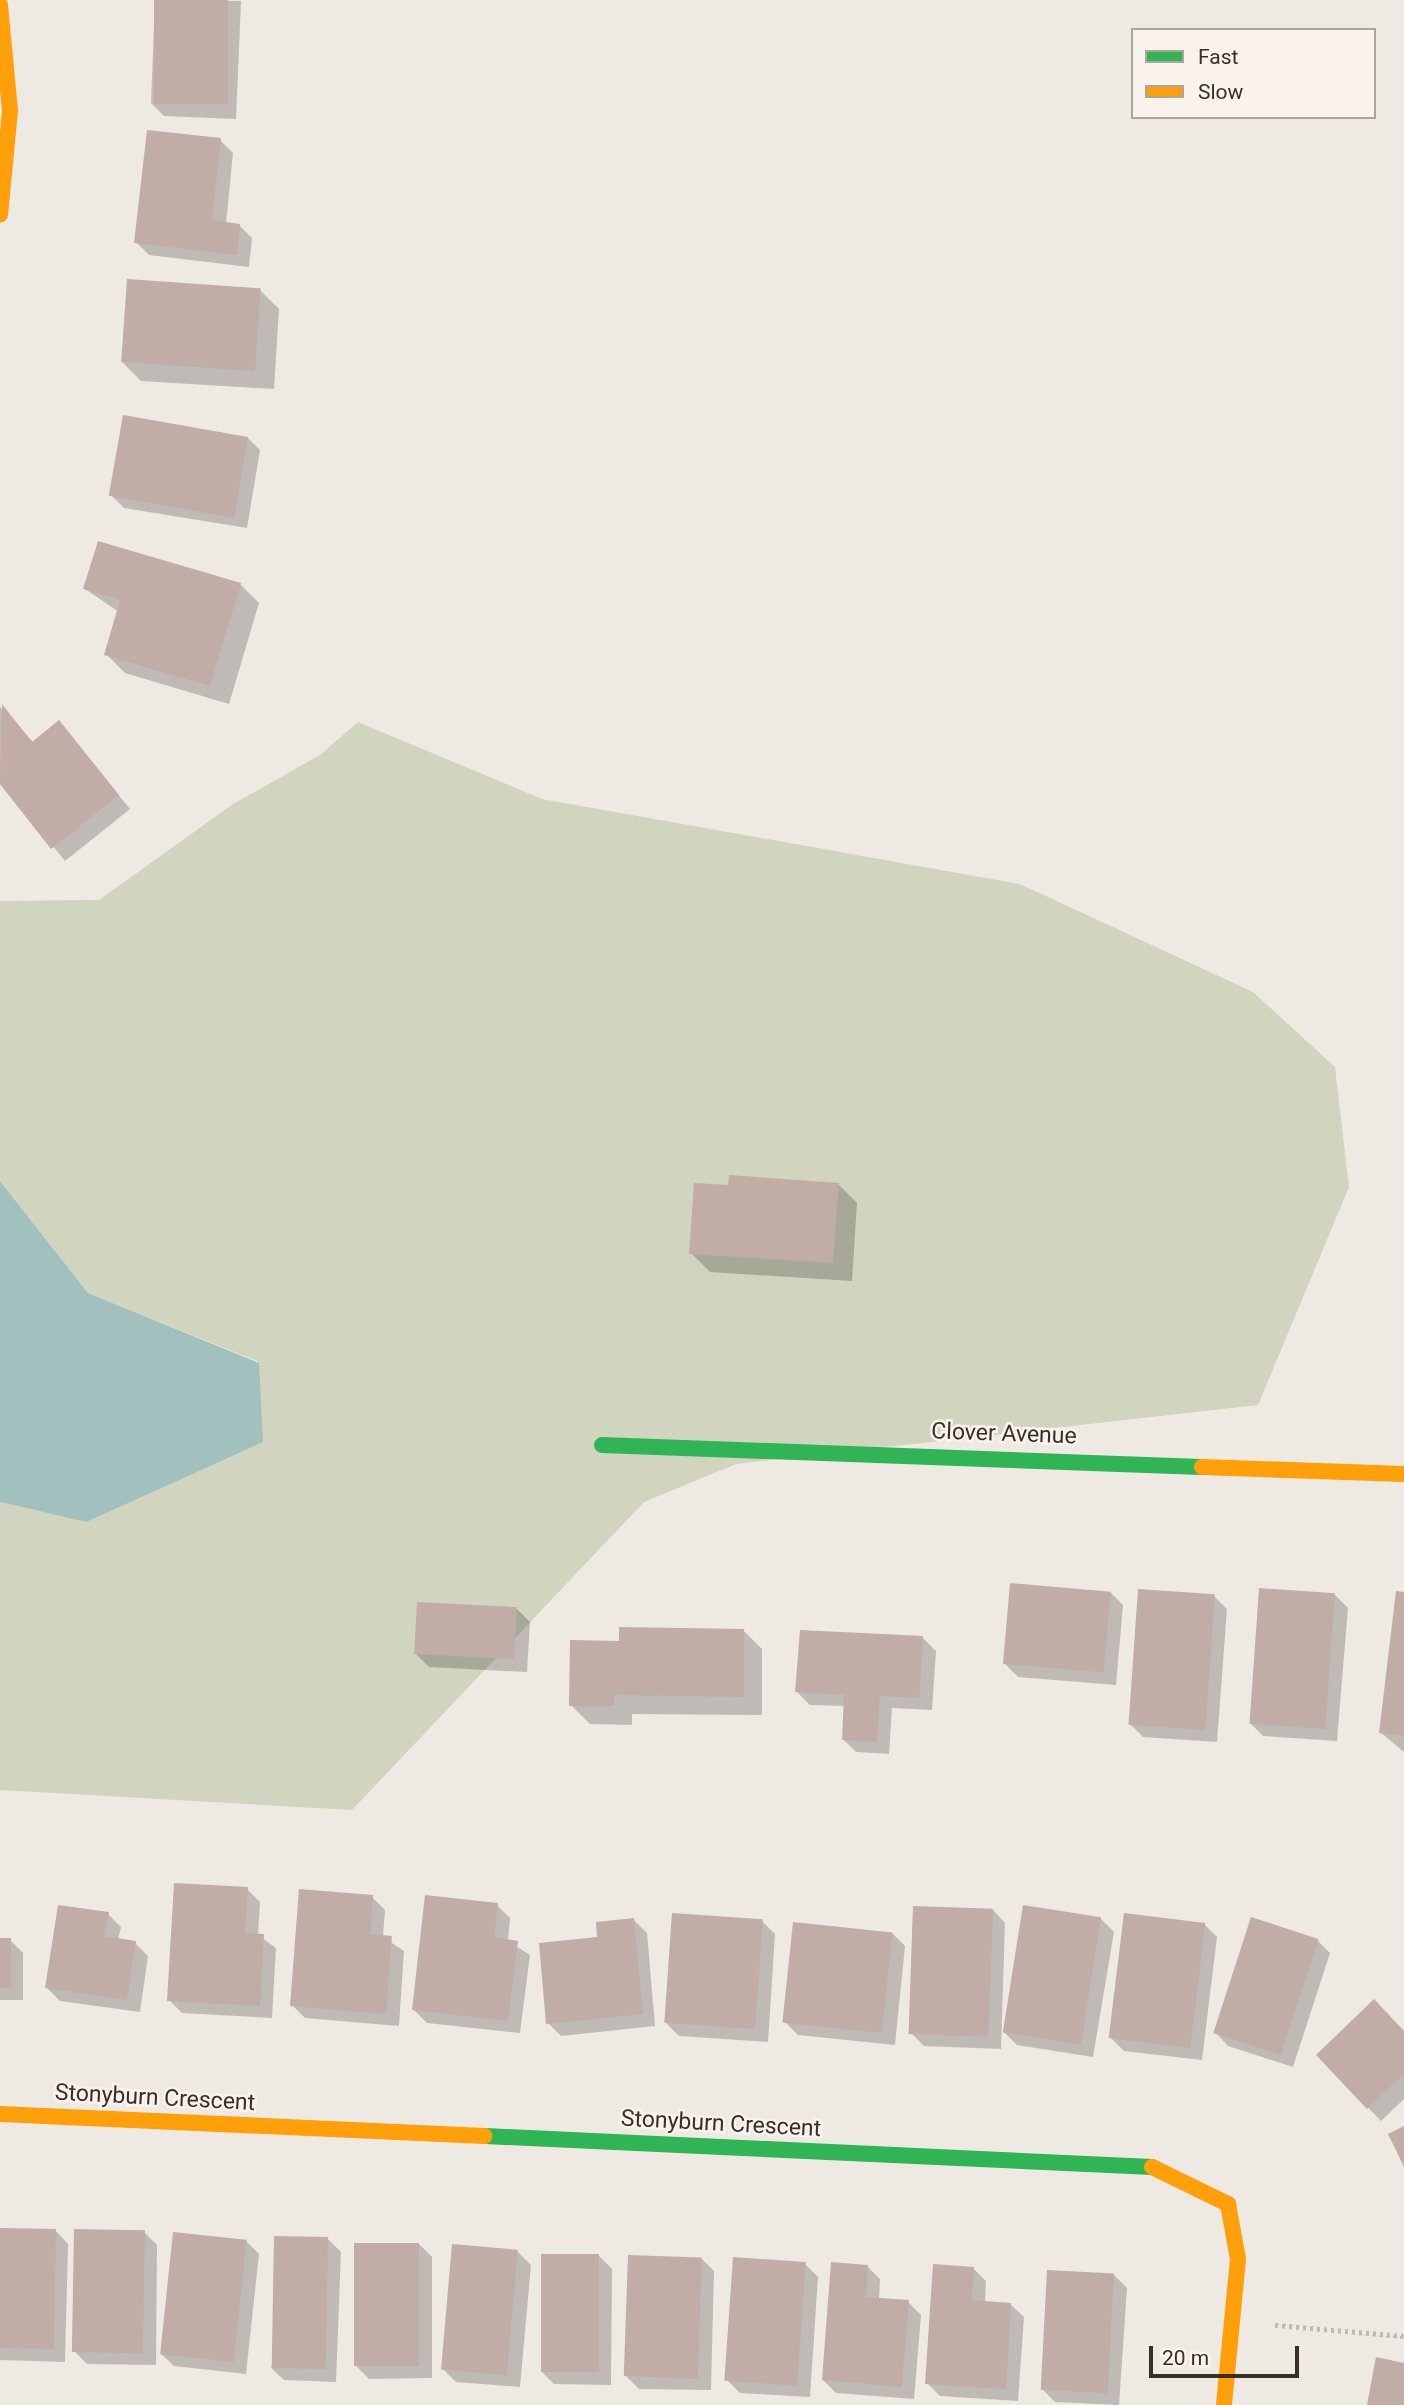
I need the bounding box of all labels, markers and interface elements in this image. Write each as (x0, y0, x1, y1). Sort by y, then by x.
legend (1131, 28, 1376, 119)
text: Fast (1198, 45, 1238, 69)
text: Slow (1198, 80, 1243, 104)
street label: Clover Avenue (931, 1418, 1077, 1450)
street label: Stonyburn Crescent (54, 2079, 256, 2117)
street label: Stonyburn Crescent (620, 2105, 822, 2143)
scale bar (1152, 2332, 1302, 2376)
text: 20 m (1162, 2346, 1209, 2370)

